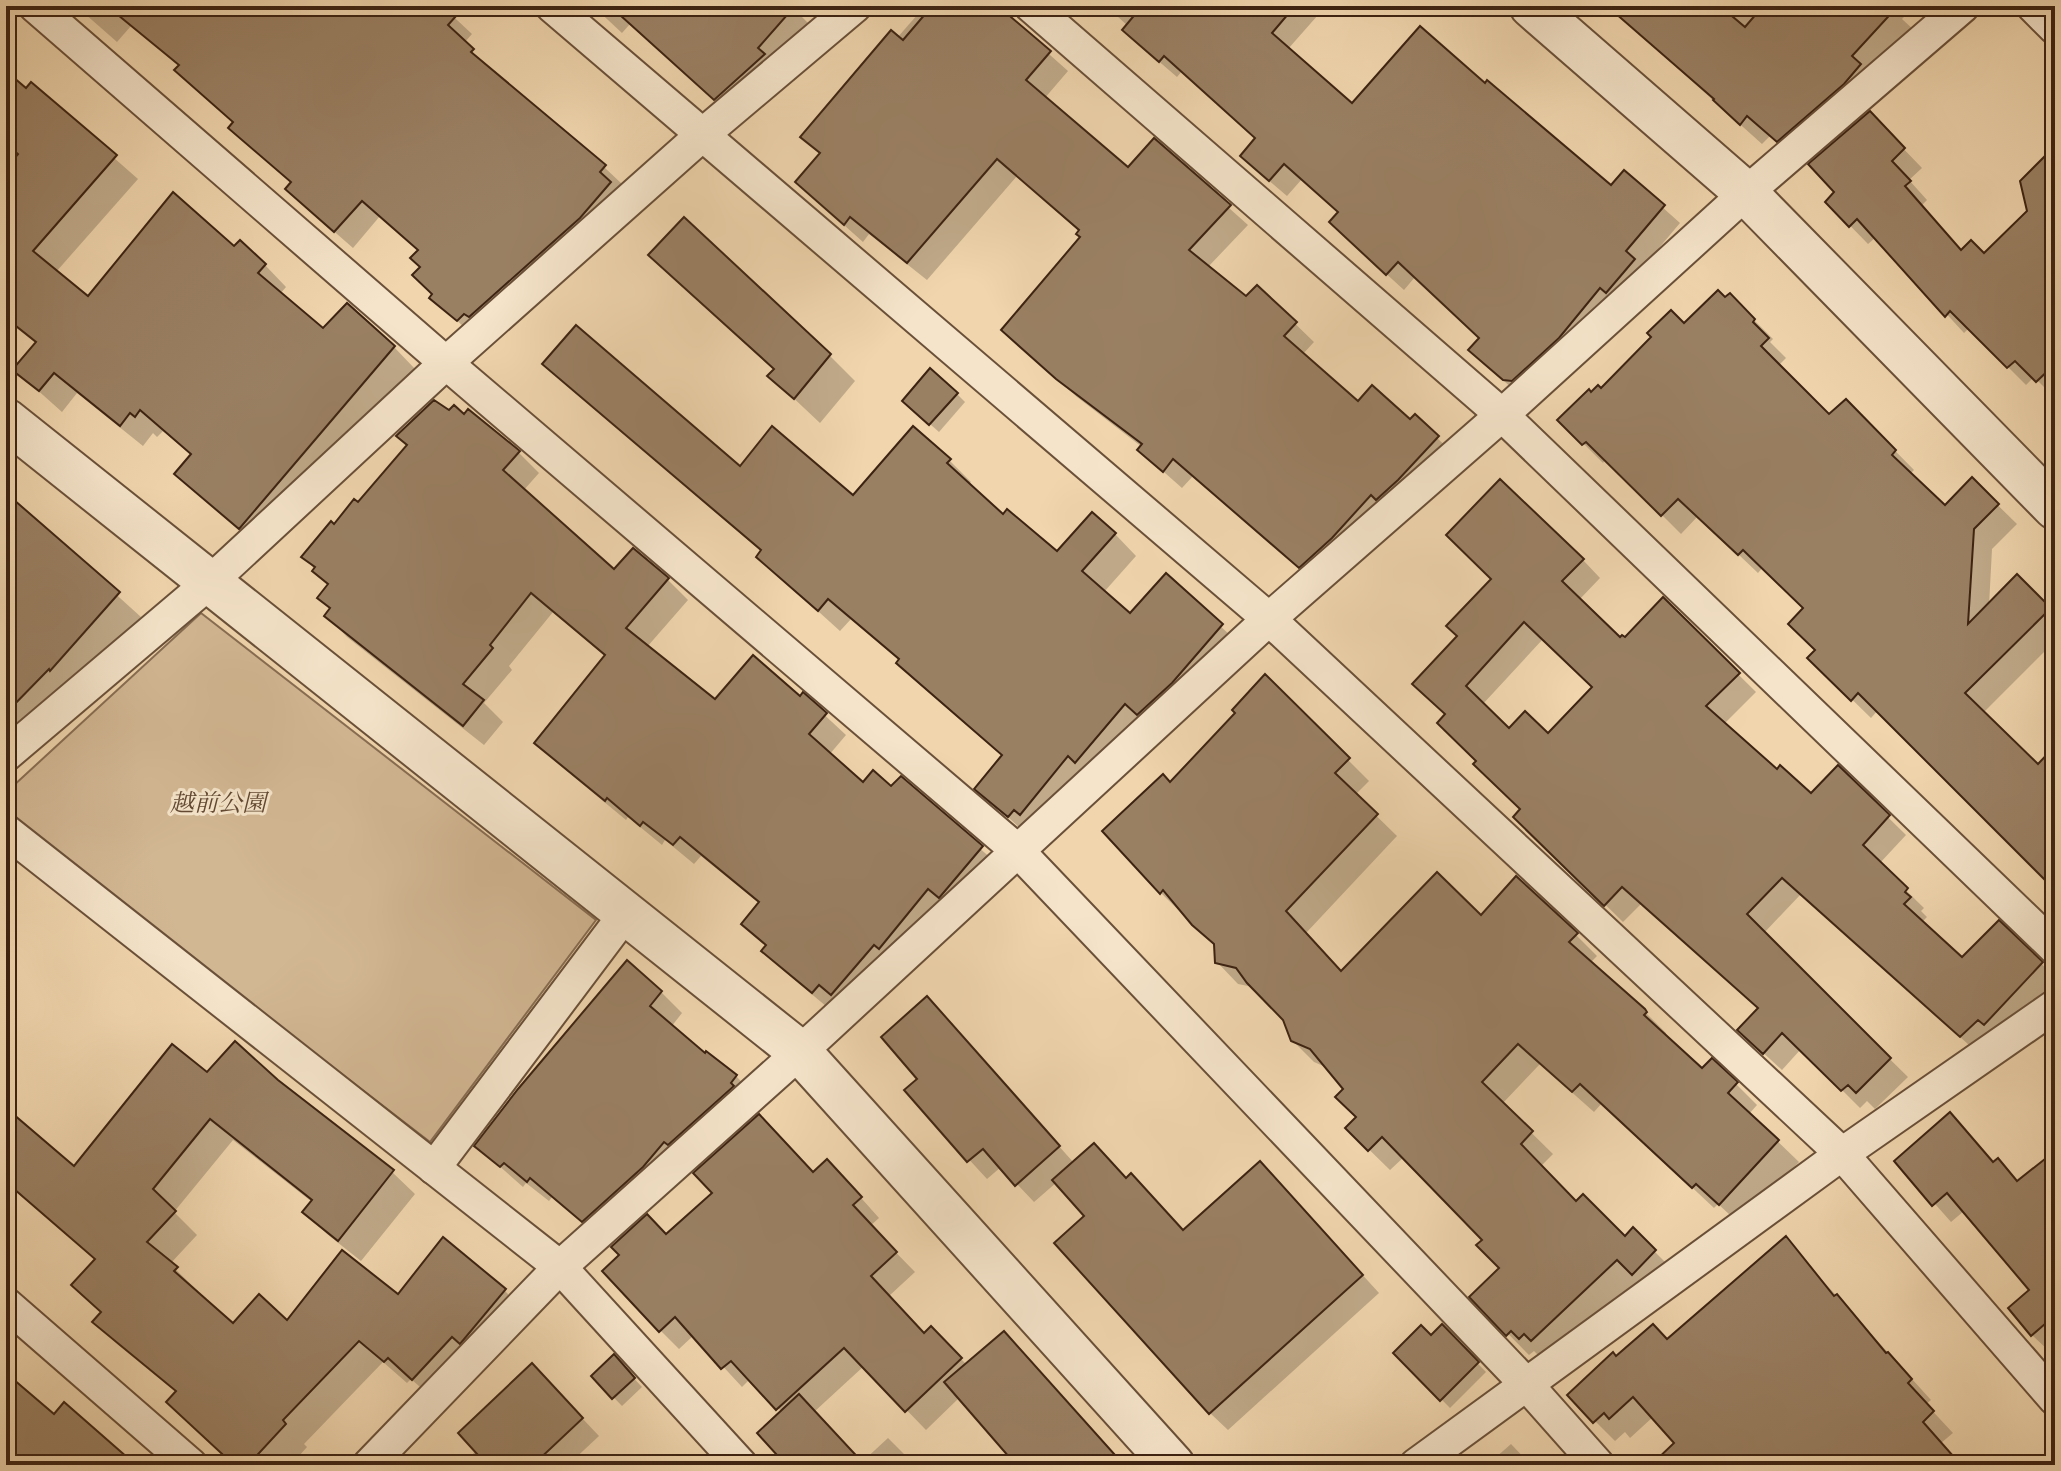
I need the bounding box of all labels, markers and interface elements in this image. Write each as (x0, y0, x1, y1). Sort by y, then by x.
park label: 越前公園 (170, 788, 270, 817)

